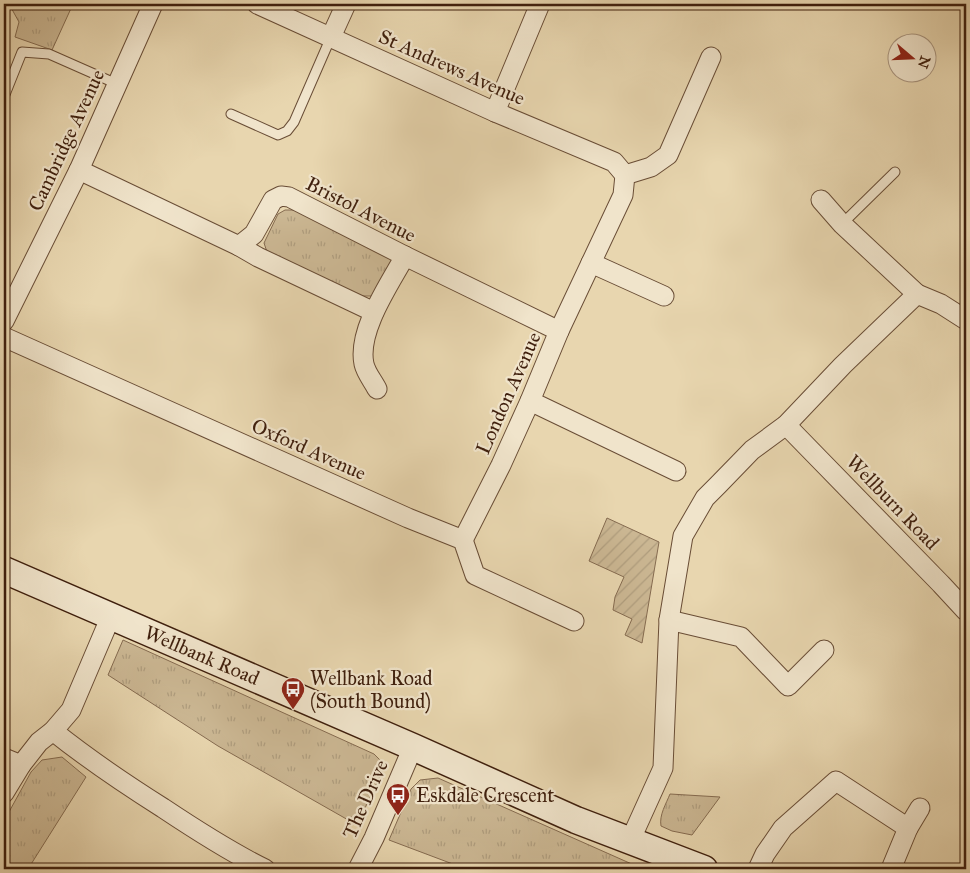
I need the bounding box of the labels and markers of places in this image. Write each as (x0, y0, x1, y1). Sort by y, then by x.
place label: Wellbank Road (South Bound) (310, 666, 433, 714)
bus stop icon: Wellbank Road (South Bound) (280, 676, 306, 710)
bus stop icon: Eskdale Crescent (385, 782, 411, 816)
place label: Eskdale Crescent (416, 783, 554, 807)

